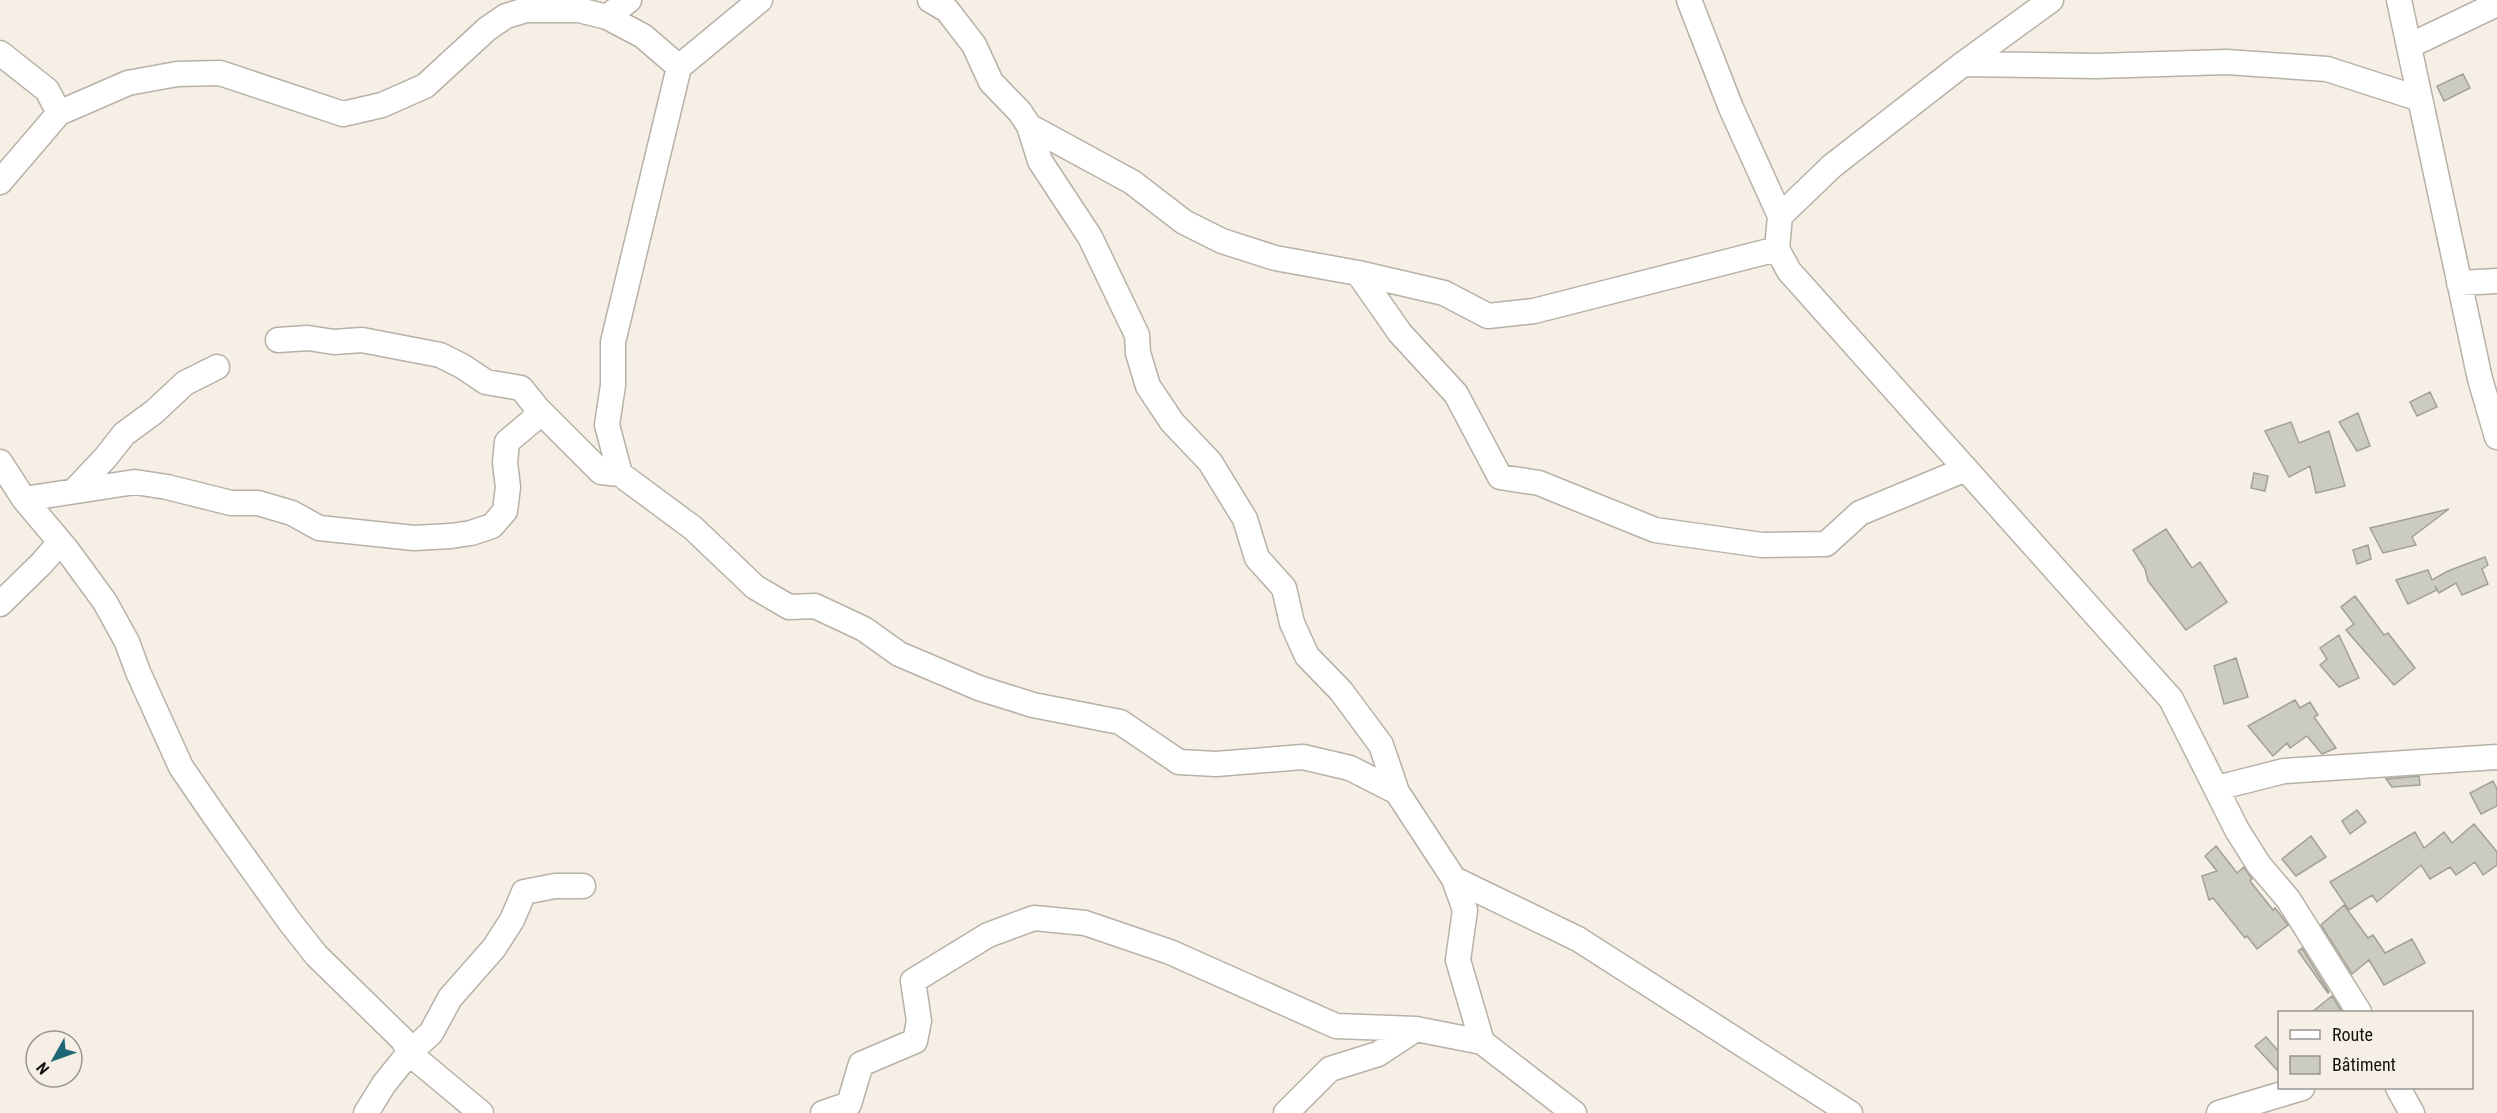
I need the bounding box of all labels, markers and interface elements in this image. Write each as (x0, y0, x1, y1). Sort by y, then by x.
legend (2278, 1011, 2473, 1089)
text: Route (2332, 1024, 2373, 1045)
north arrow (24, 1029, 84, 1089)
text: Bâtiment (2332, 1054, 2396, 1075)
text: N (32, 1058, 53, 1078)

